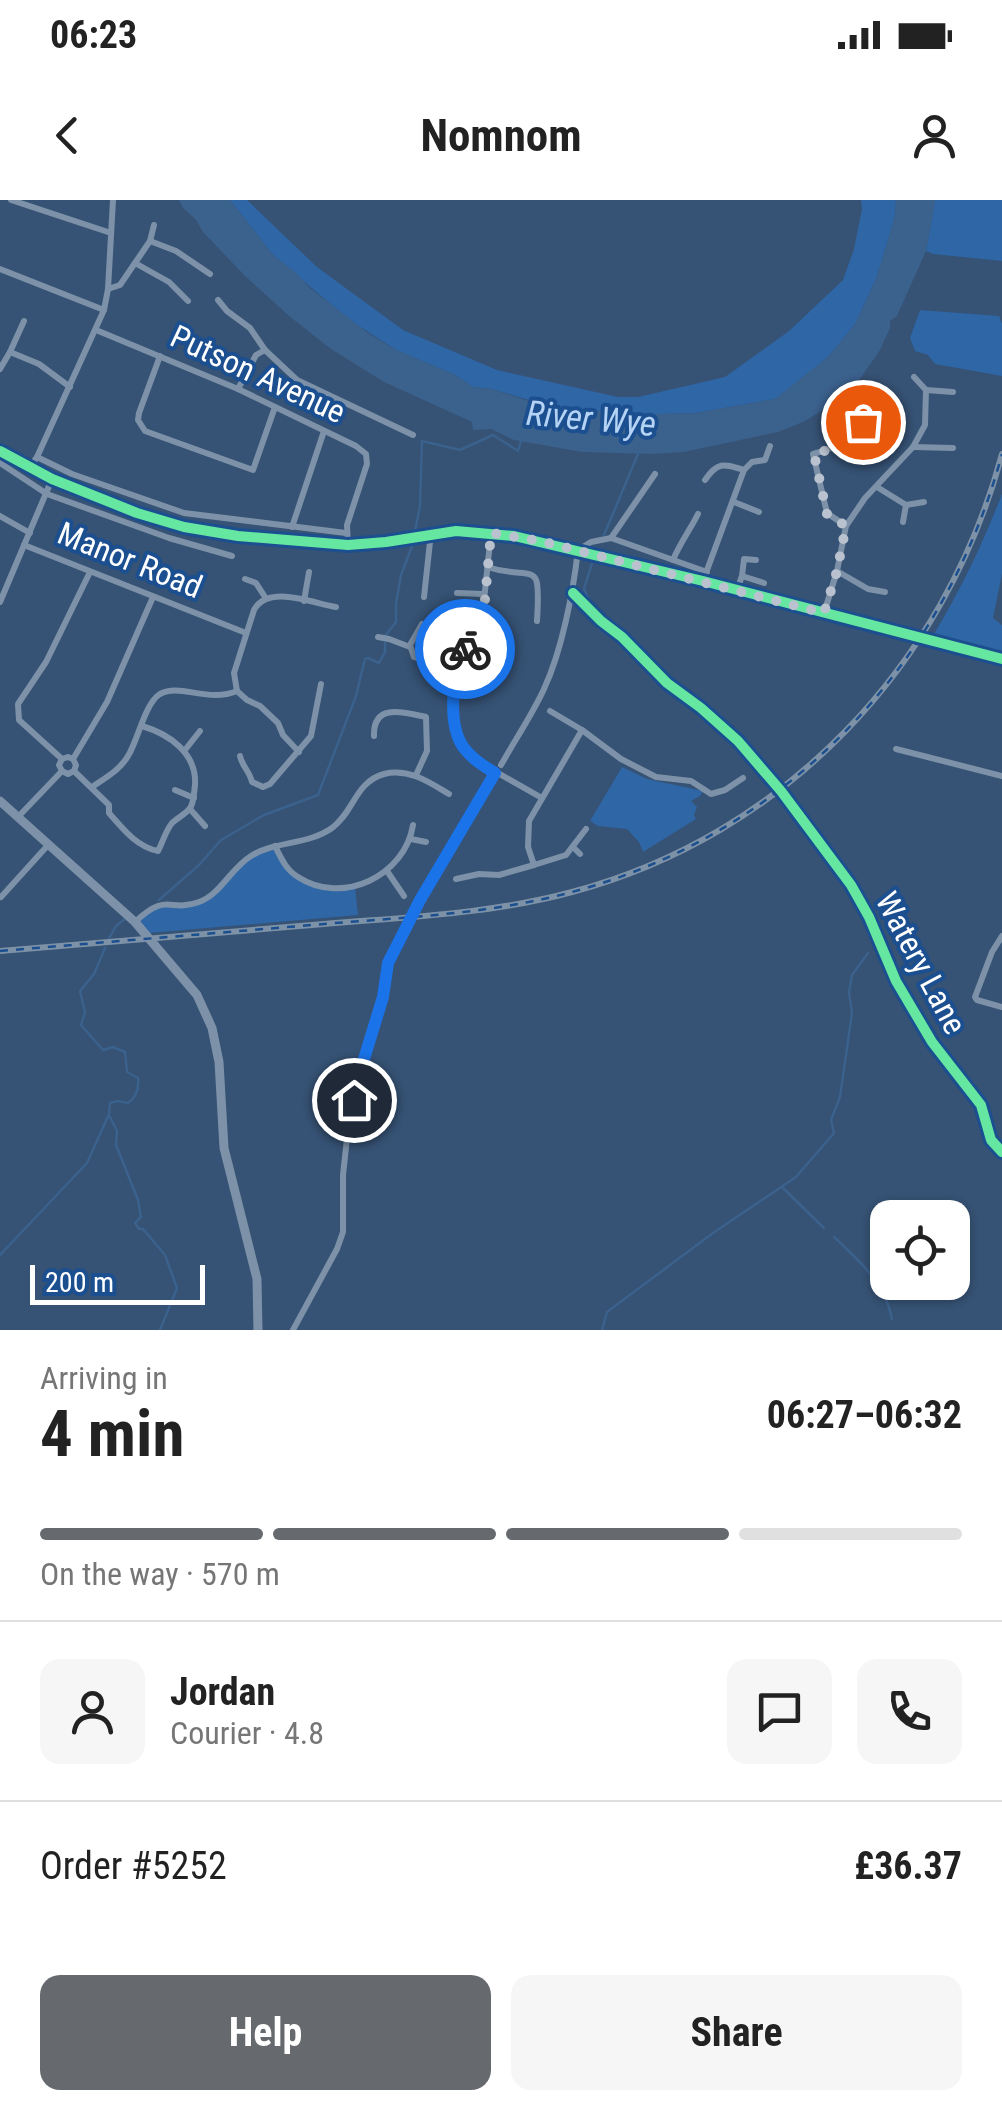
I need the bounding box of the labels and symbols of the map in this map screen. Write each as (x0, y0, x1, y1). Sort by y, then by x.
street label: Putson Avenue (165, 317, 351, 431)
pin (821, 380, 906, 465)
water label: River Wye (524, 393, 658, 445)
street label: Manor Road (52, 514, 208, 606)
courier (415, 599, 515, 699)
street label: Watery Lane (868, 885, 974, 1041)
pin (312, 1058, 397, 1143)
scale bar (30, 1260, 205, 1304)

